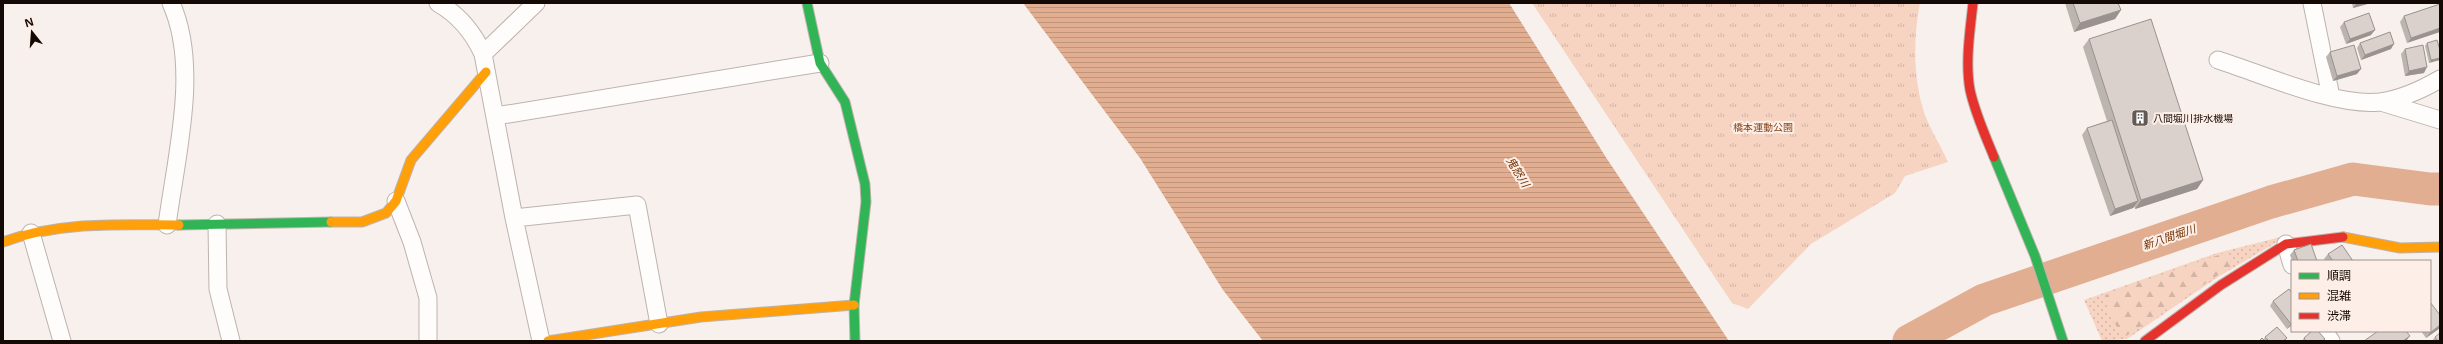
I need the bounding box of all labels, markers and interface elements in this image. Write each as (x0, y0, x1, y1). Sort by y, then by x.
north arrow (12, 12, 52, 52)
text: N (22, 13, 35, 30)
building icon: 八間堀川排水機場 (2130, 108, 2150, 128)
place label: 八間堀川排水機場 (2153, 111, 2233, 125)
park label: 橋本運動公園 (1733, 120, 1793, 134)
water label: 鬼怒川 (1504, 154, 1534, 191)
water label: 新八間堀川 (2140, 220, 2198, 253)
legend (2291, 260, 2431, 332)
text: 順調 (2327, 267, 2351, 284)
text: 混雑 (2327, 287, 2351, 304)
text: 渋滞 (2327, 307, 2351, 324)

